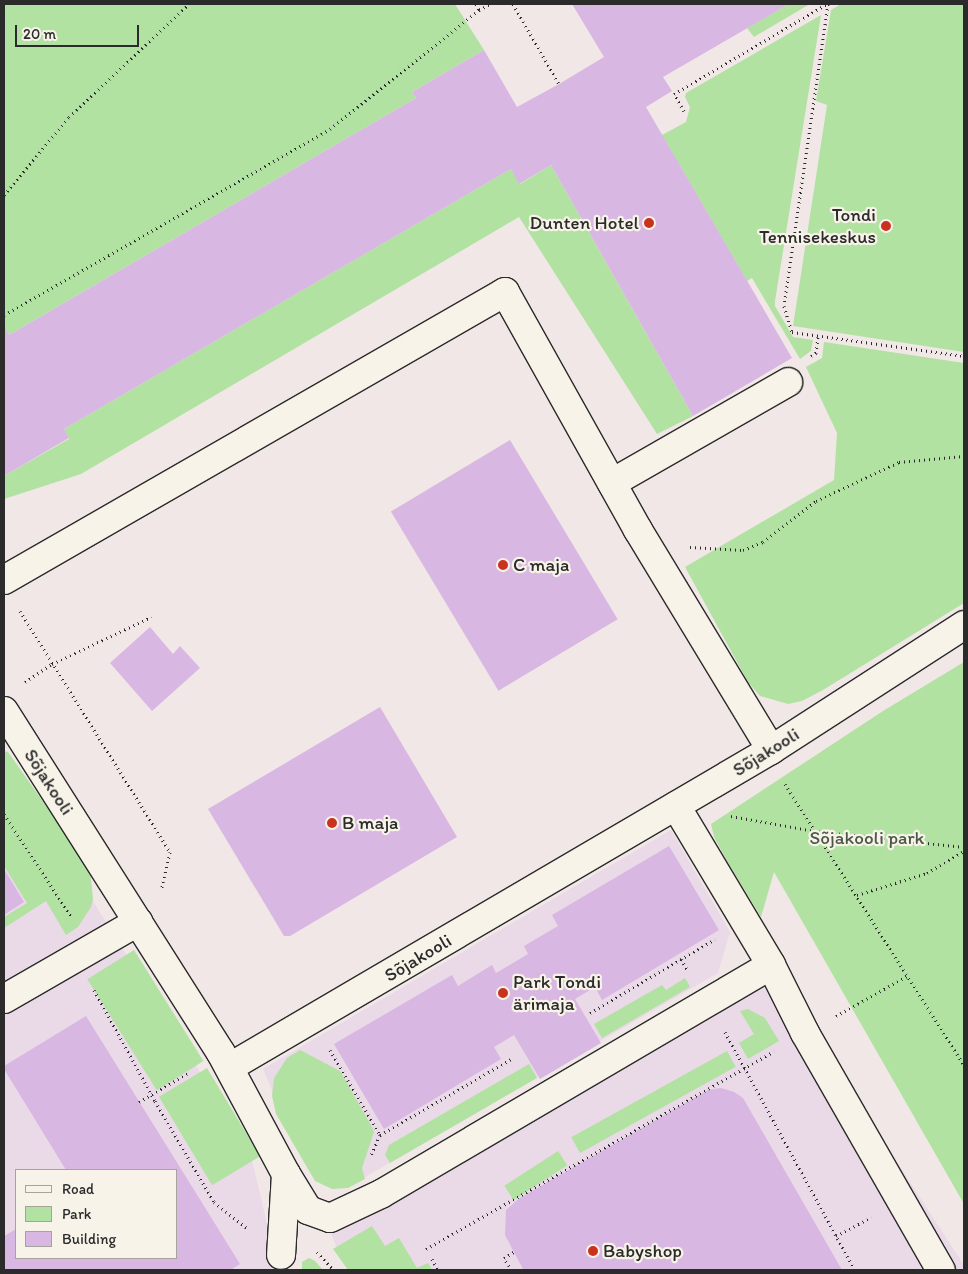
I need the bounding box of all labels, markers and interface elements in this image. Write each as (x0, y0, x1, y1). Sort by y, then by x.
scale bar (18, 15, 141, 47)
text: 20 m (23, 25, 56, 43)
place label: Tondi Tennisekeskus (759, 204, 876, 248)
place label: Dunten Hotel (530, 212, 639, 234)
marker: Dunten Hotel (643, 217, 655, 229)
marker: Tondi Tennisekeskus (880, 220, 892, 232)
place label: C maja (513, 554, 569, 576)
marker: C maja (497, 559, 509, 571)
street label: Sõjakooli (728, 723, 804, 781)
street label: Sõjakooli (19, 745, 79, 819)
place label: B maja (342, 812, 398, 834)
marker: B maja (326, 817, 338, 829)
park label: Sõjakooli park (809, 827, 925, 849)
street label: Sõjakooli (380, 929, 456, 987)
place label: Park Tondi ärimaja (513, 971, 599, 1015)
marker: Park Tondi ärimaja (497, 987, 509, 999)
legend (15, 1169, 178, 1259)
text: Road (62, 1180, 94, 1198)
text: Park (62, 1205, 92, 1223)
text: Building (62, 1230, 116, 1248)
place label: Babyshop (603, 1240, 682, 1262)
marker: Babyshop (587, 1245, 599, 1257)

